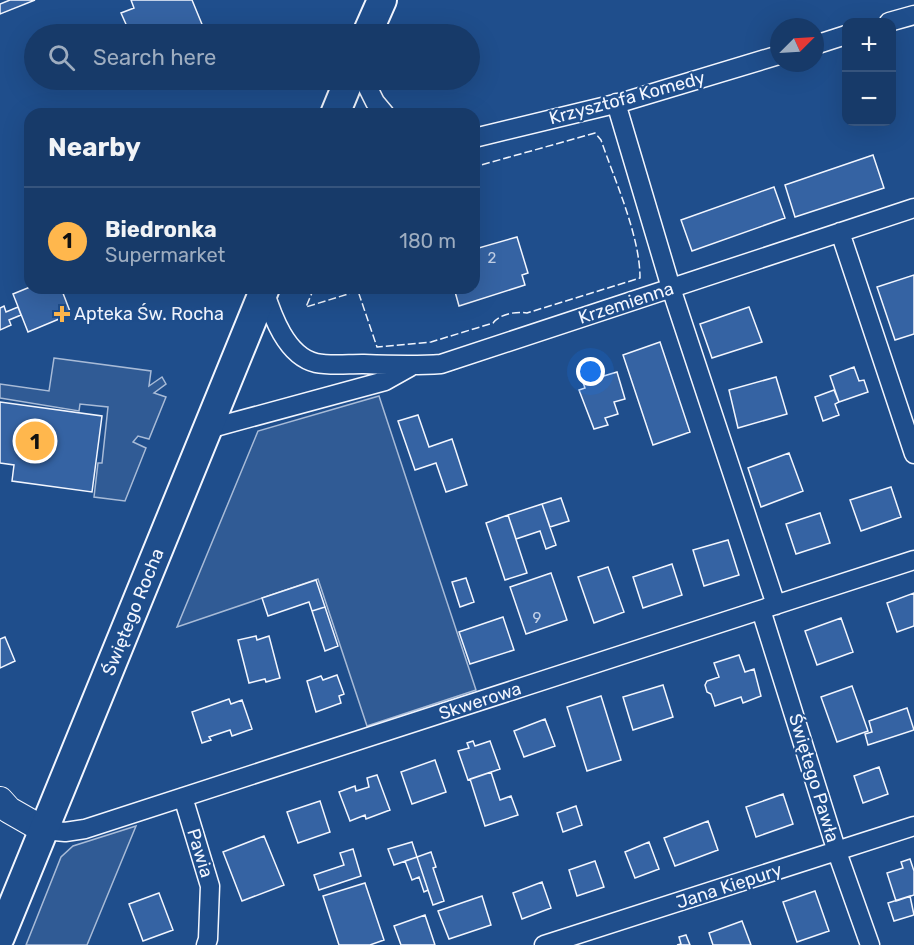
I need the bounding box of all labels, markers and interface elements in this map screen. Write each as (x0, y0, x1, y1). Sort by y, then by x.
north arrow (770, 18, 824, 72)
map controls (842, 18, 896, 126)
button: + (842, 18, 896, 72)
search box (24, 24, 480, 90)
icon: search (45, 41, 78, 74)
text: Search here (93, 44, 216, 71)
street label: Krzysztofa Komedy (547, 67, 707, 129)
button: − (842, 72, 896, 126)
text: Nearby (48, 132, 141, 163)
text: Biedronka (105, 216, 217, 243)
text: 1 (63, 229, 72, 253)
text: 180 m (399, 229, 456, 253)
text: Supermarket (105, 243, 225, 267)
house number: 2 (488, 249, 497, 267)
street label: Krzemienna (576, 277, 676, 329)
place label: Apteka Św. Rocha (74, 303, 224, 325)
marker: Apteka Św. Rocha (55, 307, 69, 321)
your location (576, 357, 605, 386)
pin: 1 (15, 418, 54, 464)
street label: Świętego Rocha (97, 545, 169, 679)
house number: 9 (533, 609, 542, 627)
street label: Skwerowa (436, 677, 524, 725)
street label: Świętego Pawła (784, 711, 844, 845)
street label: Pawia (182, 826, 218, 880)
street label: Jana Kiepury (673, 859, 785, 913)

